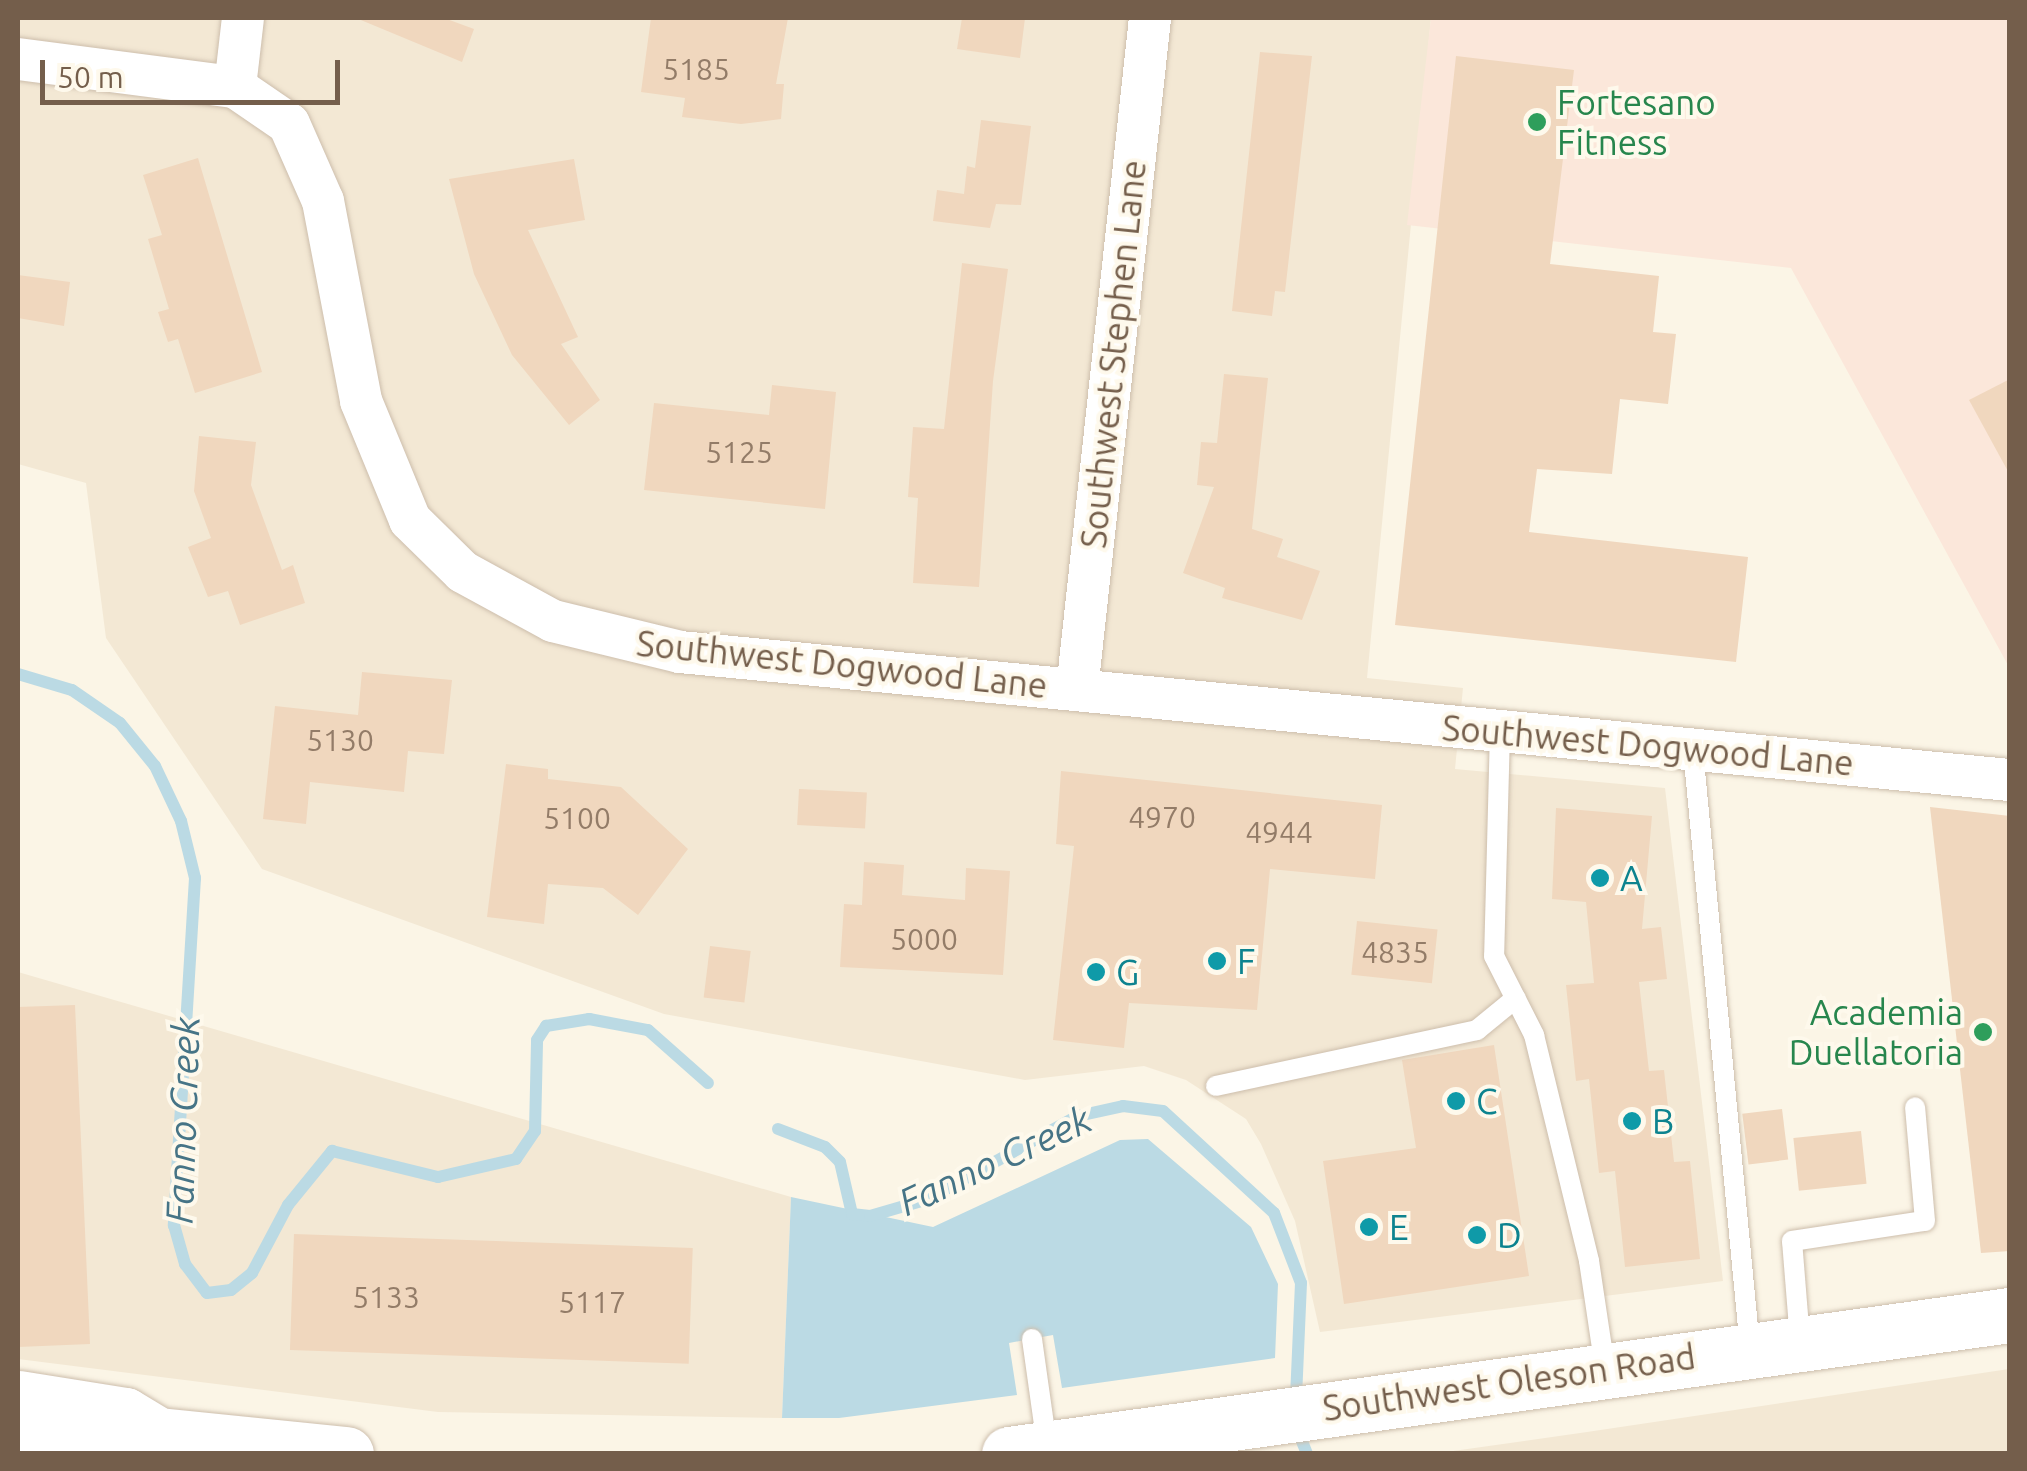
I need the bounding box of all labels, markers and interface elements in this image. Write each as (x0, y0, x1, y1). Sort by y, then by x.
scale bar (45, 40, 345, 102)
house number: 5185 (662, 51, 730, 87)
text: 50 m (57, 60, 124, 94)
place label: Fortesano Fitness (1557, 81, 1716, 163)
marker: Fortesano Fitness (1526, 111, 1548, 133)
street label: Southwest Stephen Lane (1072, 158, 1154, 550)
house number: 5125 (705, 434, 773, 470)
street label: Southwest Dogwood Lane (634, 622, 1050, 706)
street label: Southwest Dogwood Lane (1441, 706, 1855, 784)
house number: 5130 (306, 722, 374, 758)
house number: 4970 (1128, 799, 1196, 835)
house number: 5100 (543, 800, 611, 836)
house number: 4944 (1245, 814, 1313, 850)
place label: A (1620, 857, 1643, 899)
marker: A (1589, 867, 1611, 889)
house number: 5000 (890, 921, 958, 957)
house number: 4835 (1361, 934, 1429, 970)
place label: F (1237, 940, 1255, 982)
marker: F (1206, 950, 1228, 972)
place label: G (1116, 951, 1139, 993)
marker: G (1085, 961, 1107, 983)
place label: Academia Duellatoria (1789, 991, 1963, 1073)
water label: Fanno Creek (157, 1015, 209, 1225)
marker: Academia Duellatoria (1972, 1021, 1994, 1043)
place label: C (1476, 1080, 1497, 1122)
marker: C (1445, 1090, 1467, 1112)
water label: Fanno Creek (891, 1096, 1099, 1226)
place label: B (1652, 1100, 1674, 1142)
marker: B (1621, 1110, 1643, 1132)
place label: E (1389, 1206, 1409, 1248)
place label: D (1497, 1214, 1522, 1256)
marker: E (1358, 1216, 1380, 1238)
marker: D (1466, 1224, 1488, 1246)
house number: 5133 (352, 1279, 420, 1315)
house number: 5117 (558, 1284, 626, 1320)
street label: Southwest Oleson Road (1320, 1335, 1698, 1429)

